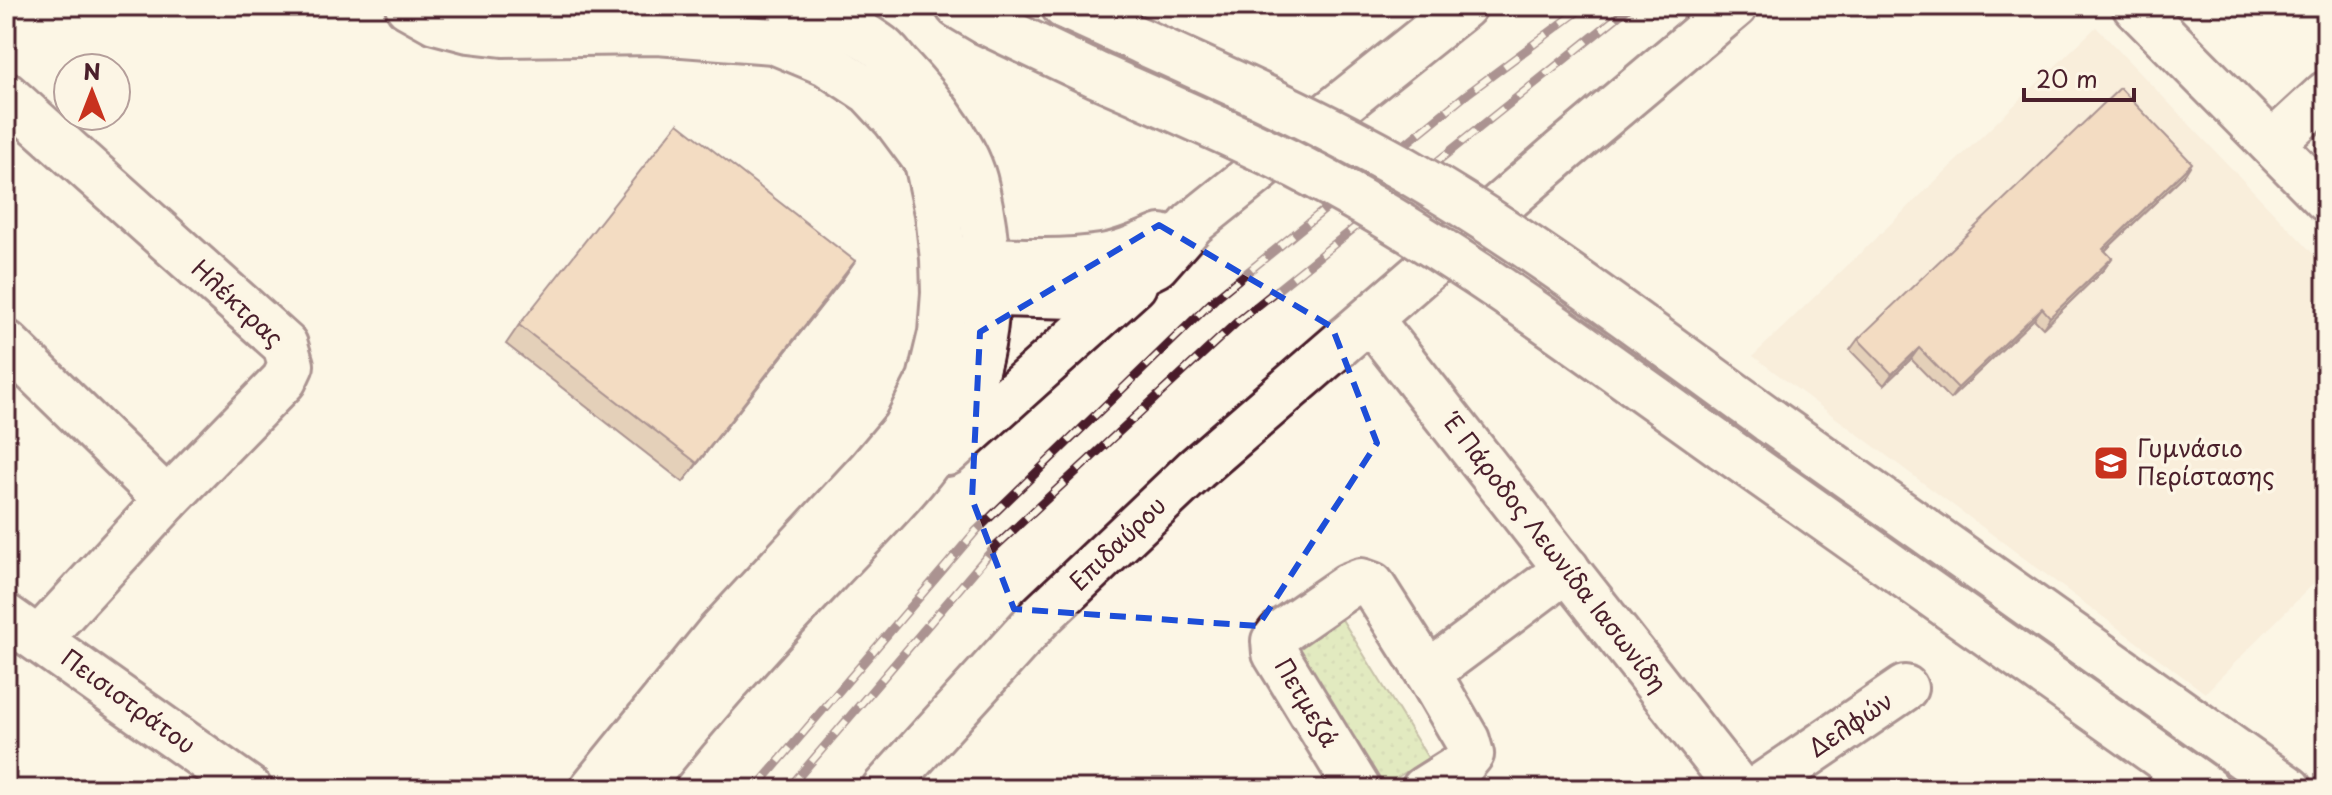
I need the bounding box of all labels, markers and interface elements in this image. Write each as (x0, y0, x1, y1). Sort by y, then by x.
north arrow (52, 52, 132, 132)
scale bar (2024, 52, 2134, 102)
text: N (83, 54, 101, 87)
text: 20 m (2036, 60, 2098, 96)
street label: Ηλέκτρας (184, 250, 292, 355)
street label: Ε΄ Πάροδος Λεωνίδα Ιασωνίδη (1434, 403, 1677, 699)
place label: Γυμνάσιο Περίστασης (2137, 429, 2275, 493)
school or university icon: Γυμνάσιο Περίστασης (2092, 444, 2130, 482)
street label: Επιδαύρου (1060, 487, 1173, 598)
street label: Πεισιστράτου (55, 639, 204, 761)
street label: Πετμεζά (1267, 651, 1349, 754)
street label: Δελφών (1800, 682, 1899, 765)

